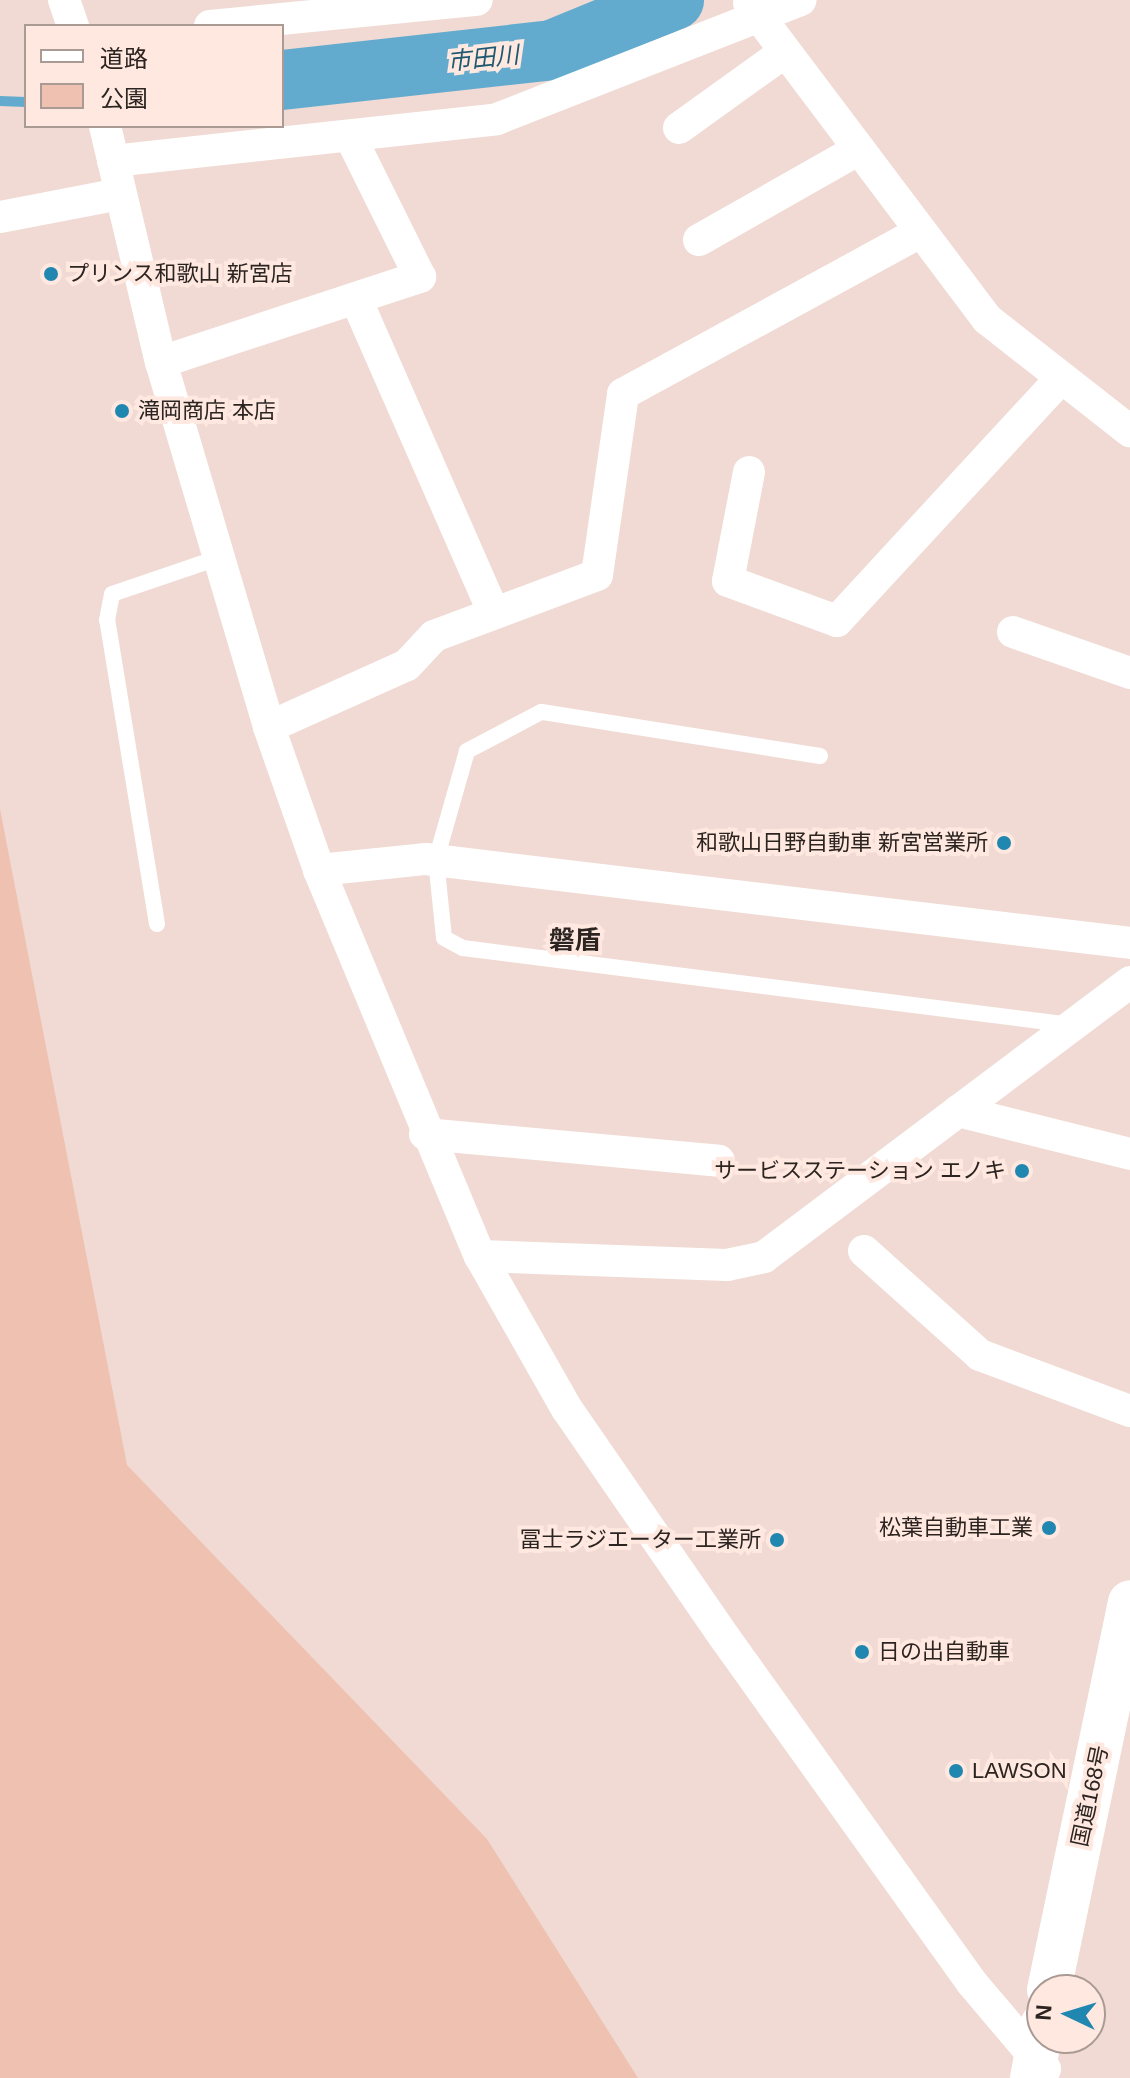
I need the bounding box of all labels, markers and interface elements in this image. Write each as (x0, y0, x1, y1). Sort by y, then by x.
legend (24, 24, 284, 128)
water label: 市田川 (446, 40, 520, 76)
text: 道路 (100, 45, 148, 72)
text: 公園 (100, 85, 148, 112)
place label: プリンス和歌山 新宮店 (67, 261, 293, 287)
marker: プリンス和歌山 新宮店 (42, 265, 60, 283)
place label: 滝岡商店 本店 (138, 398, 276, 424)
marker: 滝岡商店 本店 (113, 402, 131, 420)
place label: 和歌山日野自動車 新宮営業所 (696, 830, 988, 856)
marker: 和歌山日野自動車 新宮営業所 (995, 834, 1013, 852)
district label: 磐盾 (549, 925, 601, 957)
place label: サービスステーション エノキ (714, 1158, 1006, 1184)
marker: サービスステーション エノキ (1013, 1162, 1031, 1180)
place label: 松葉自動車工業 (879, 1515, 1033, 1541)
marker: 松葉自動車工業 (1040, 1519, 1058, 1537)
place label: 冨士ラジエーター工業所 (519, 1527, 761, 1553)
marker: 冨士ラジエーター工業所 (768, 1531, 786, 1549)
place label: 日の出自動車 (878, 1639, 1010, 1665)
marker: 日の出自動車 (853, 1643, 871, 1661)
street label: 国道168号 (1066, 1743, 1114, 1849)
place label: LAWSON (972, 1758, 1067, 1784)
marker: LAWSON (947, 1762, 965, 1780)
north arrow (1026, 1974, 1106, 2054)
text: N (1031, 2004, 1057, 2021)

